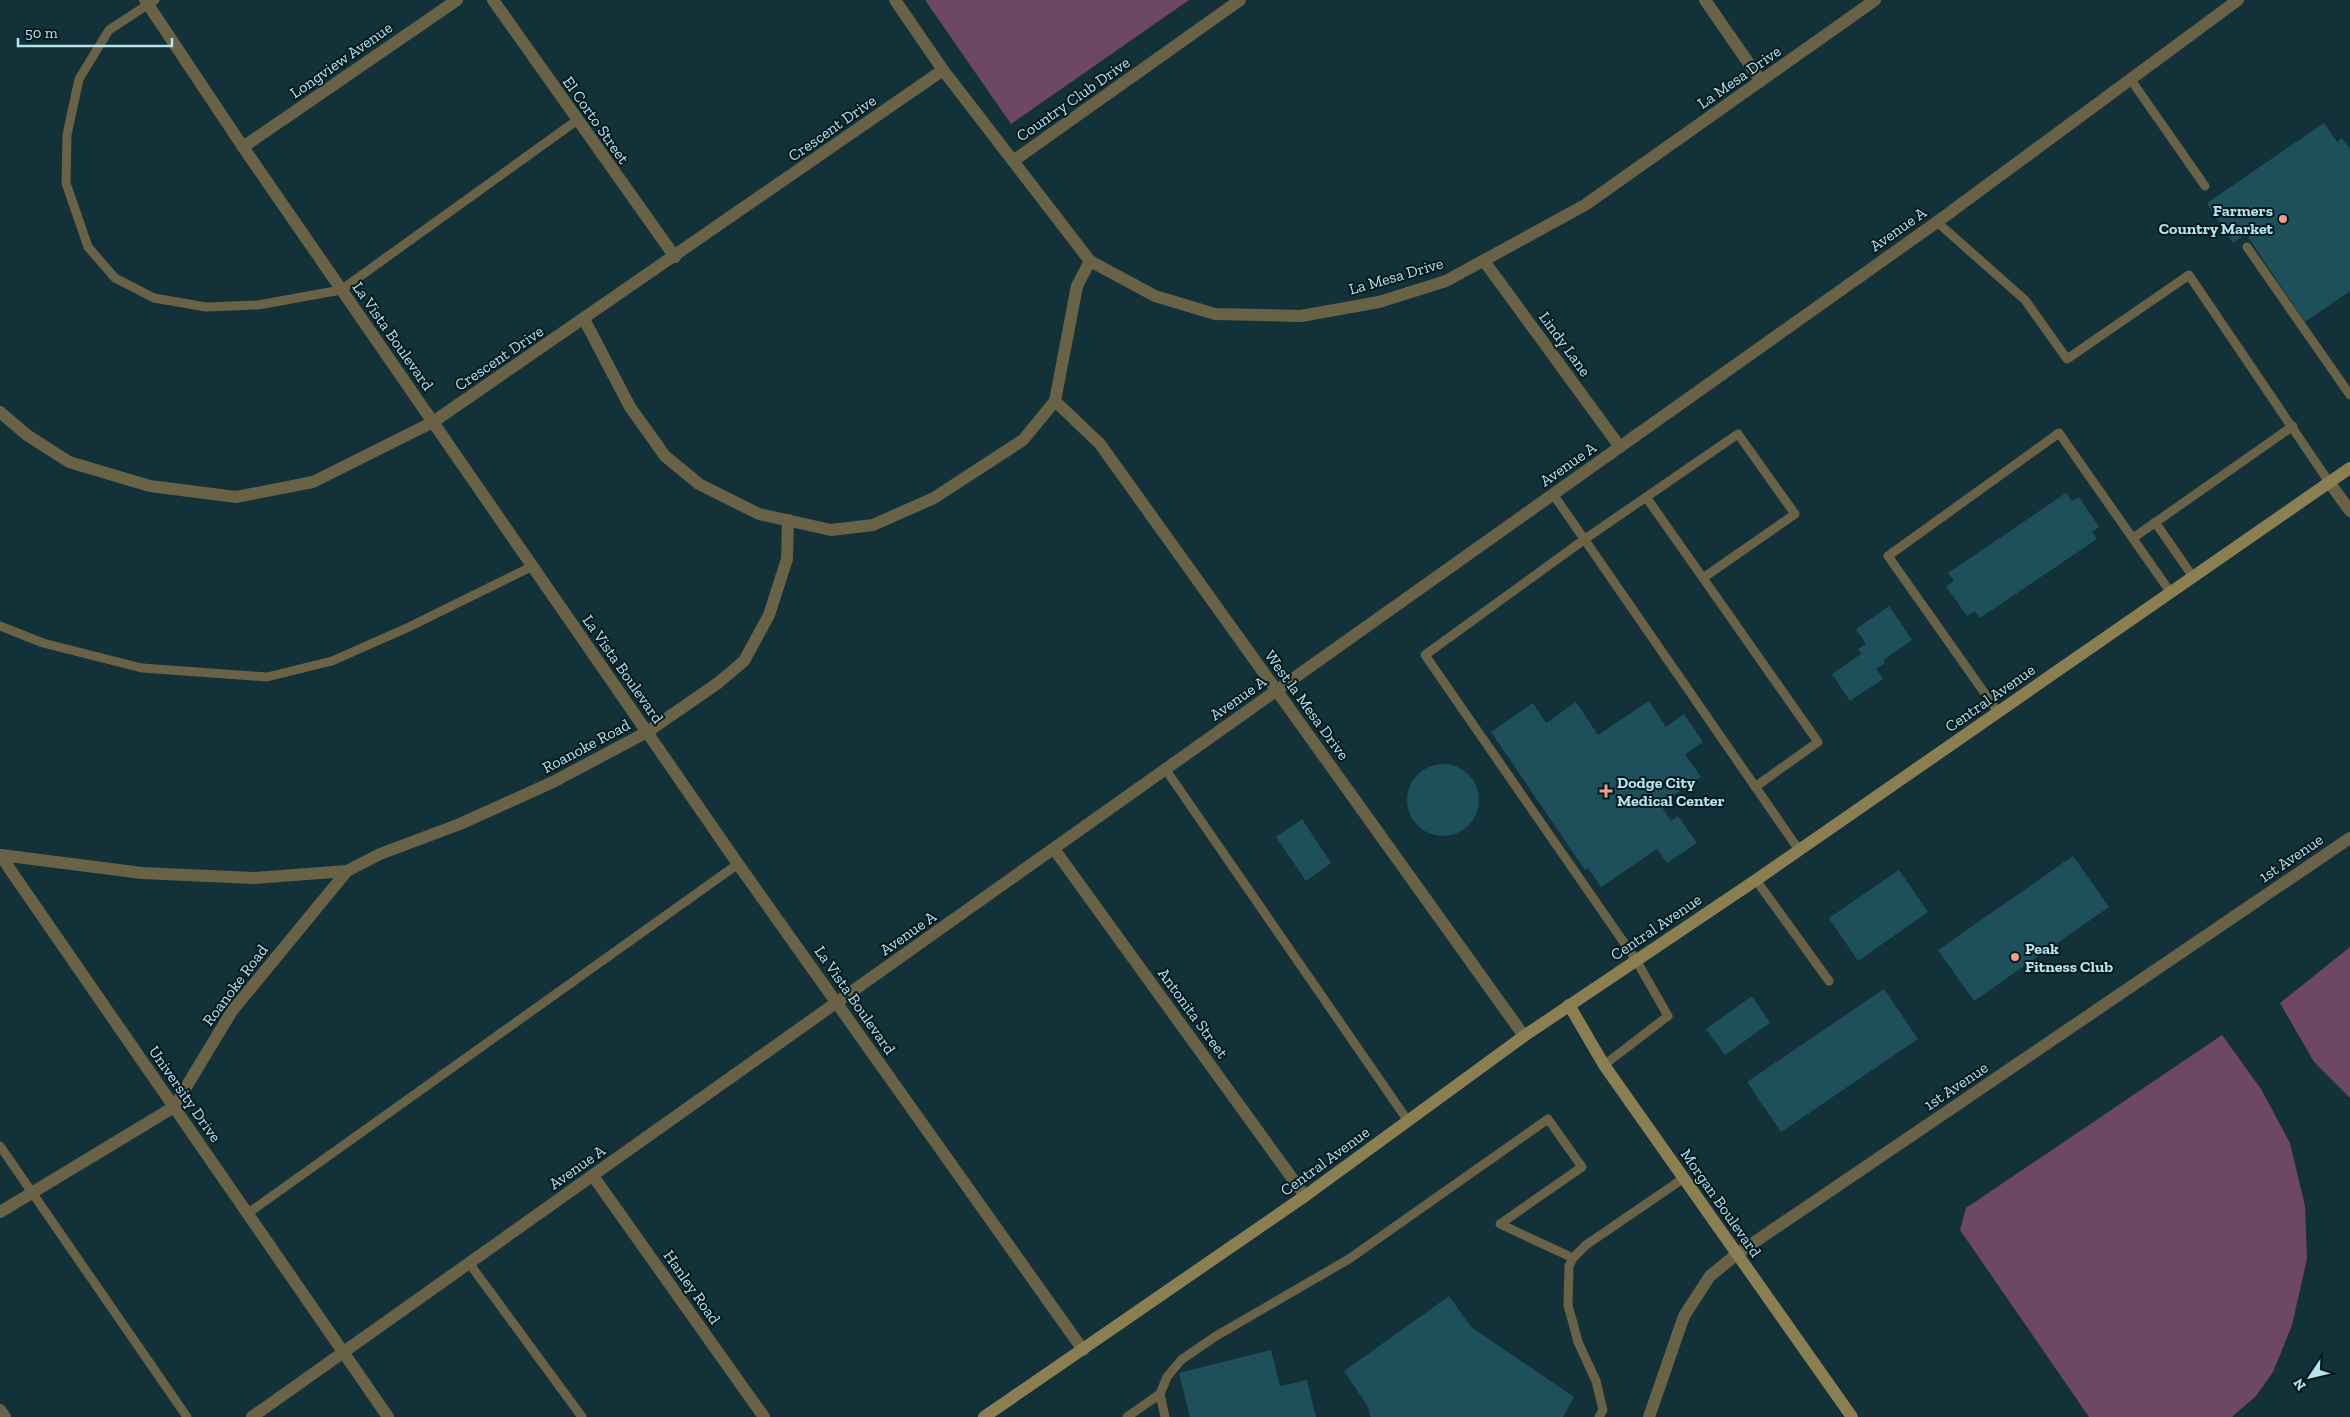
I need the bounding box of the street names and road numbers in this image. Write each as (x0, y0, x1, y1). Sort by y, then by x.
street label: Longview Avenue (286, 18, 396, 102)
street label: La Mesa Drive (1694, 41, 1784, 113)
street label: Country Club Drive (1013, 53, 1133, 145)
street label: El Corto Street (559, 73, 633, 167)
street label: Crescent Drive (784, 91, 880, 165)
street label: Avenue A (1866, 202, 1930, 255)
street label: La Mesa Drive (1347, 253, 1445, 299)
street label: La Vista Boulevard (348, 278, 438, 394)
street label: Lindy Lane (1535, 308, 1595, 380)
street label: Crescent Drive (451, 321, 547, 395)
street label: Avenue A (1536, 437, 1600, 490)
street label: La Vista Boulevard (578, 611, 668, 727)
street label: West la Mesa Drive (1261, 646, 1353, 764)
street label: Central Avenue (1941, 660, 2039, 736)
street label: Avenue A (1206, 671, 1270, 724)
street label: Roanoke Road (539, 715, 633, 777)
street label: 1st Avenue (2255, 830, 2327, 886)
street label: Central Avenue (1607, 890, 1705, 964)
street label: Avenue A (876, 906, 940, 959)
street label: Roanoke Road (198, 941, 272, 1029)
street label: La Vista Boulevard (810, 942, 900, 1058)
street label: Antonita Street (1154, 964, 1232, 1062)
street label: University Drive (145, 1042, 225, 1146)
street label: 1st Avenue (1920, 1058, 1992, 1114)
street label: Central Avenue (1277, 1122, 1373, 1200)
street label: Avenue A (545, 1140, 609, 1193)
street label: Morgan Boulevard (1677, 1145, 1766, 1261)
street label: Hanley Road (660, 1246, 725, 1328)

